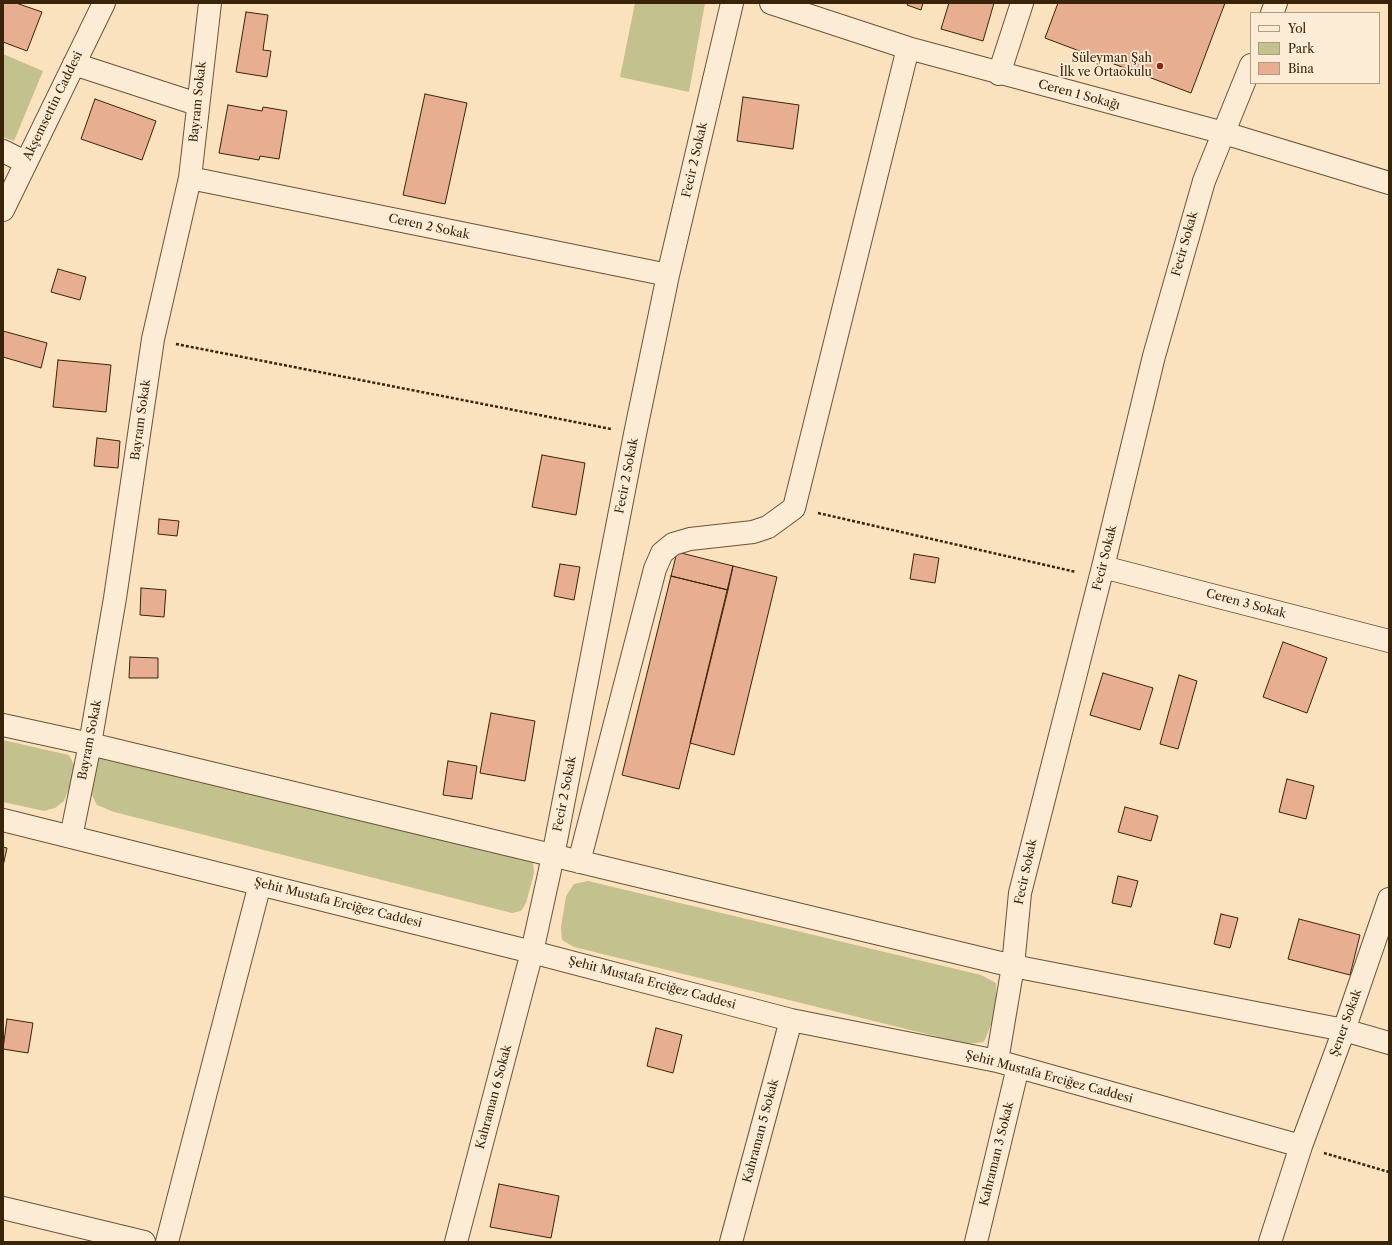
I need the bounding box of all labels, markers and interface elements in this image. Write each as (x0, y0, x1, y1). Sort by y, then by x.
legend (1250, 12, 1380, 84)
text: Yol (1288, 21, 1306, 36)
text: Park (1288, 41, 1314, 56)
street label: Akşemsettin Caddesi (20, 49, 86, 163)
place label: Süleyman Şah İlk ve Ortaokulu (1059, 52, 1152, 80)
street label: Bayram Sokak (187, 61, 209, 143)
marker: Süleyman Şah İlk ve Ortaokulu (1155, 61, 1165, 71)
text: Bina (1288, 61, 1314, 76)
street label: Ceren 1 Sokağı (1037, 77, 1121, 113)
street label: Fecir 2 Sokak (679, 121, 711, 199)
street label: Fecir Sokak (1169, 210, 1201, 278)
street label: Ceren 2 Sokak (387, 211, 471, 243)
street label: Bayram Sokak (128, 379, 154, 461)
street label: Fecir 2 Sokak (613, 437, 641, 515)
street label: Fecir Sokak (1090, 524, 1120, 592)
street label: Ceren 3 Sokak (1204, 586, 1288, 622)
street label: Bayram Sokak (75, 699, 105, 781)
street label: Fecir 2 Sokak (551, 755, 579, 833)
street label: Fecir Sokak (1012, 838, 1040, 906)
street label: Şehit Mustafa Erciğez Caddesi (253, 875, 423, 931)
street label: Şehit Mustafa Erciğez Caddesi (567, 954, 737, 1012)
street label: Şener Sokak (1327, 987, 1365, 1059)
street label: Kahraman 6 Sokak (473, 1043, 515, 1151)
street label: Şehit Mustafa Erciğez Caddesi (964, 1048, 1134, 1106)
street label: Kahraman 5 Sokak (740, 1077, 782, 1185)
street label: Kahraman 3 Sokak (977, 1100, 1017, 1208)

